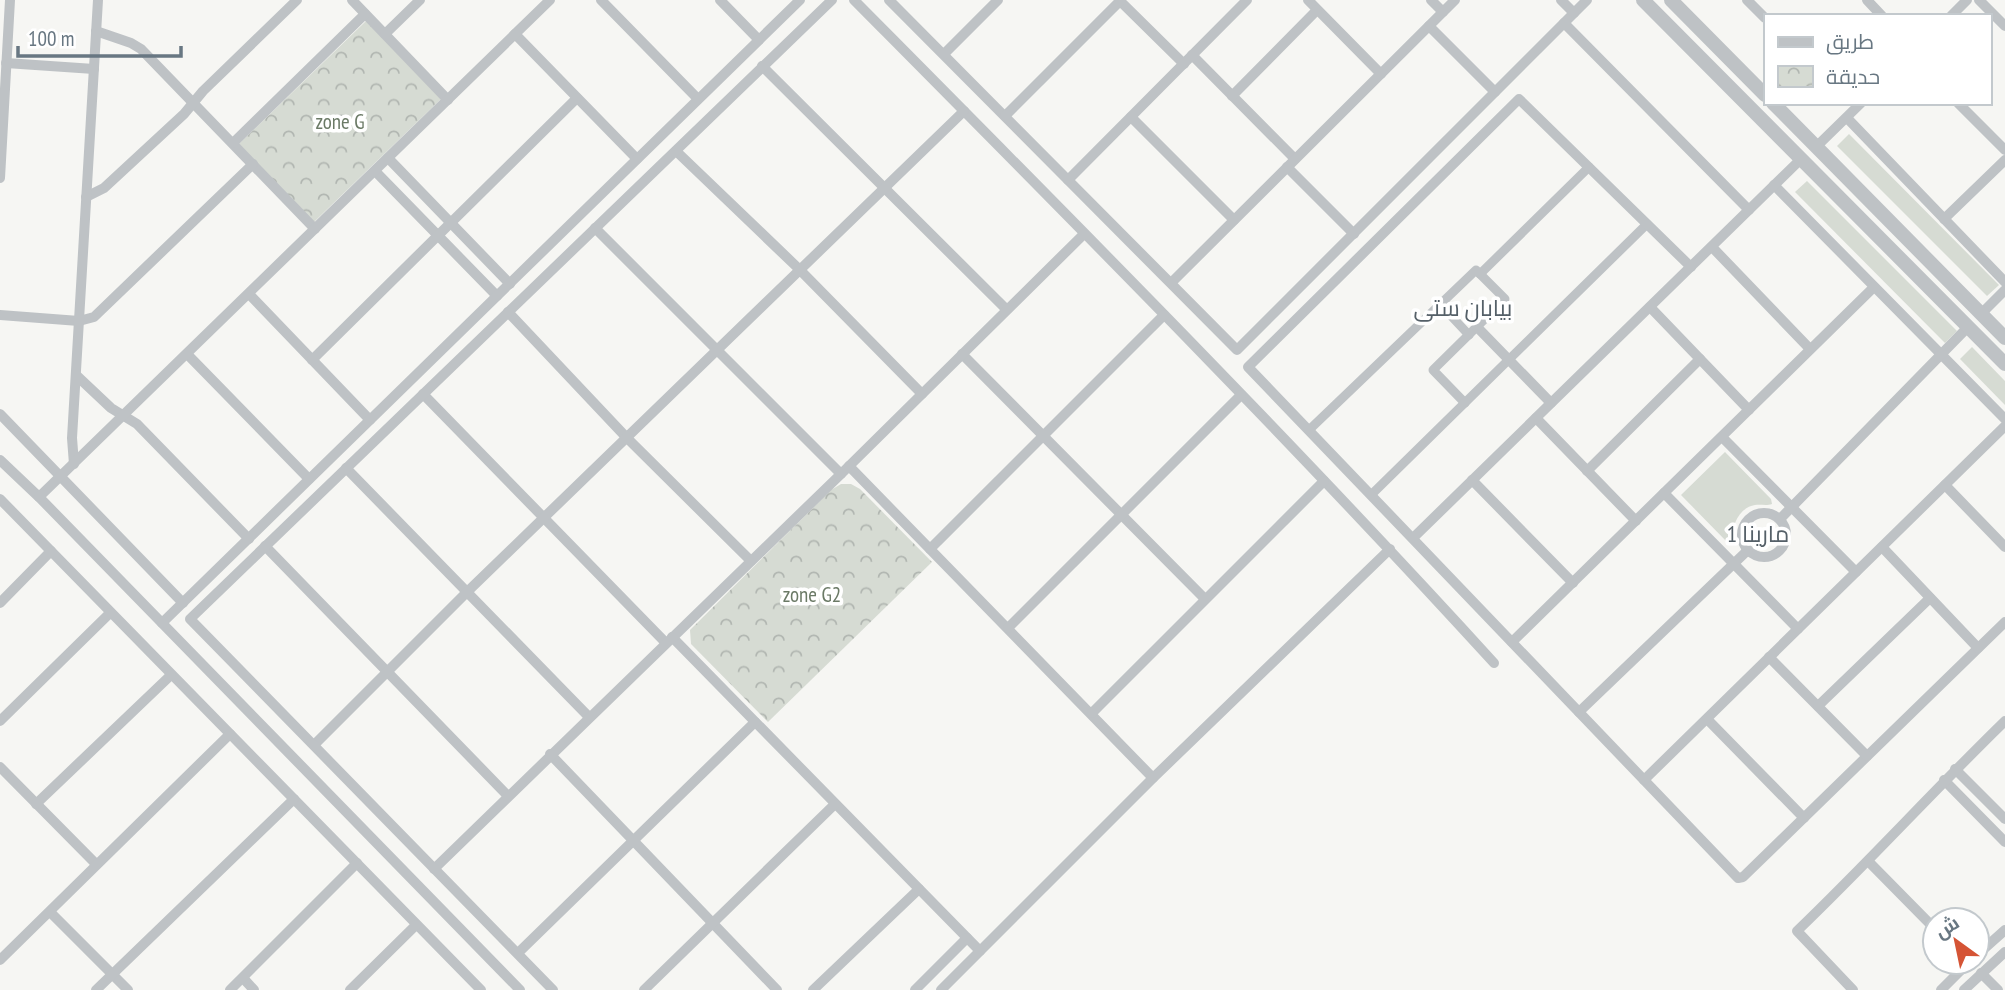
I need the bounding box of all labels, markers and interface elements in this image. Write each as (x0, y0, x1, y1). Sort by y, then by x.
scale bar (18, 14, 180, 58)
legend (1764, 14, 1991, 105)
text: 100 m (28, 25, 74, 52)
text: طريق (1826, 28, 1874, 55)
text: حديقة (1826, 63, 1880, 90)
park label: zone G (315, 108, 365, 135)
district label: بیابان ستی (1414, 293, 1512, 322)
district label: مارینا 1 (1727, 519, 1789, 548)
park label: zone G2 (783, 581, 841, 608)
north arrow (1921, 906, 1991, 976)
text: ش (1930, 910, 1964, 943)

